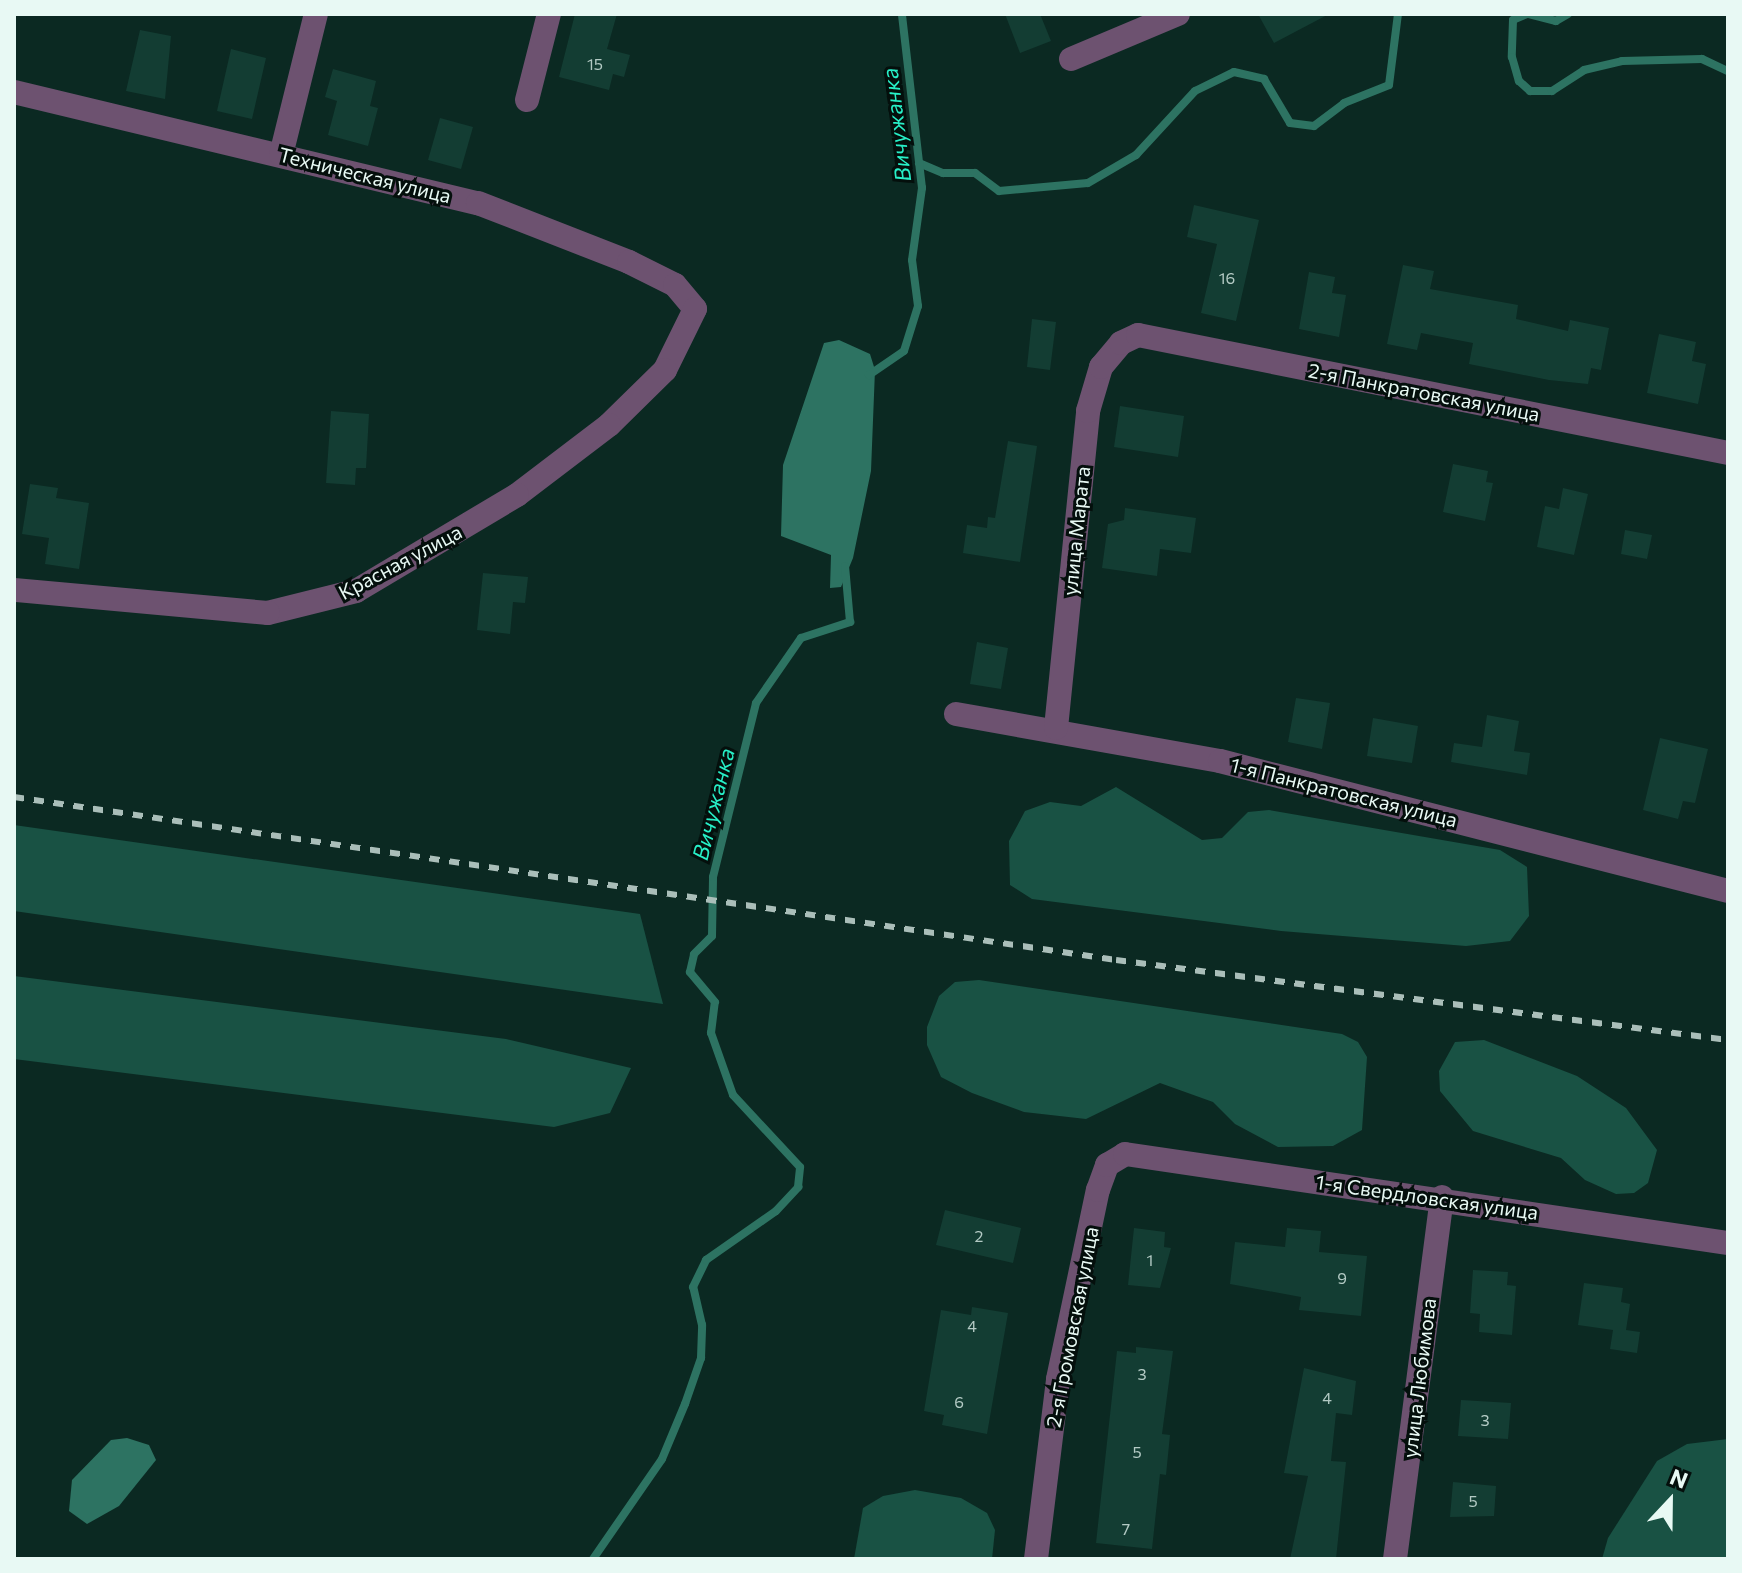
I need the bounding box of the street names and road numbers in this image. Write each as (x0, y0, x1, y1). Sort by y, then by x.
street label: Техническая улица (276, 142, 454, 208)
street label: 2-я Панкратовская улица (1306, 358, 1542, 426)
street label: улица Марата (1057, 465, 1095, 597)
street label: Красная улица (334, 519, 466, 605)
street label: 1-я Панкратовская улица (1228, 752, 1460, 832)
street label: 1-я Свердловская улица (1314, 1170, 1540, 1224)
street label: 2-я Громовская улица (1041, 1225, 1103, 1429)
street label: улица Любимова (1397, 1297, 1441, 1459)

